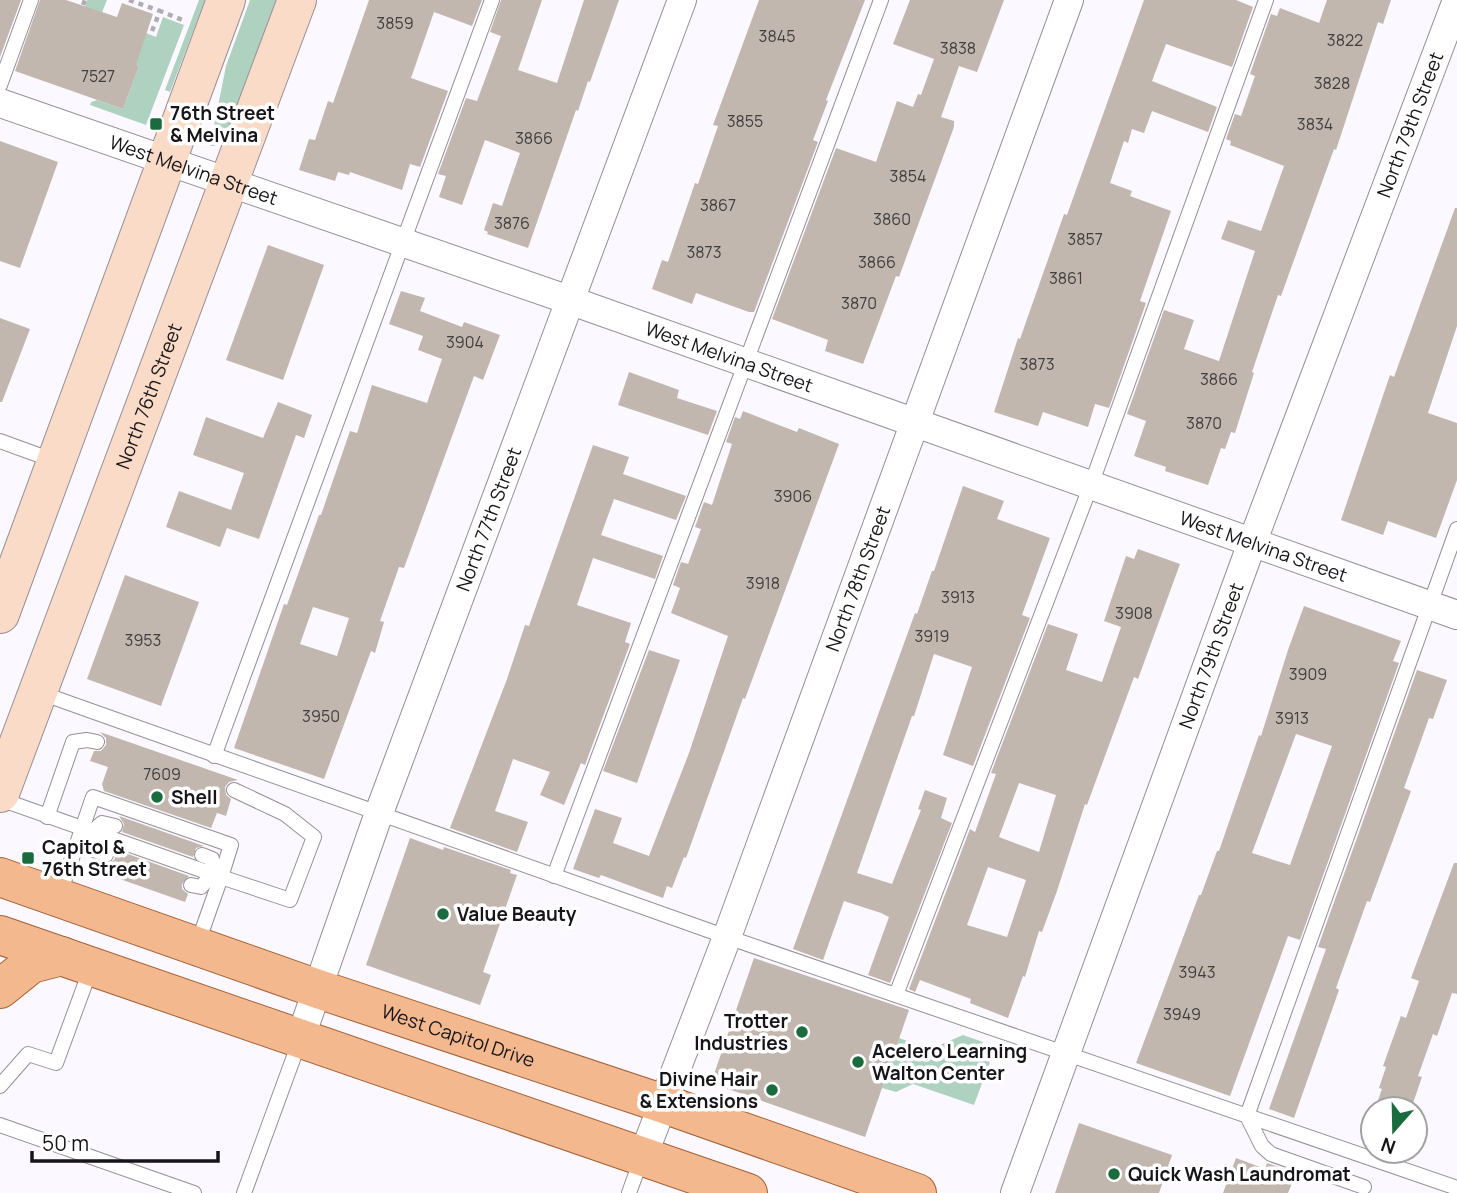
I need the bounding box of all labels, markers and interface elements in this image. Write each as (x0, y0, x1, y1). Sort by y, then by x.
house number: 3859 (376, 12, 414, 34)
house number: 3845 (759, 25, 795, 47)
house number: 3822 (1327, 29, 1363, 51)
house number: 3838 (940, 37, 976, 59)
street label: North 79th Street (1371, 48, 1449, 201)
house number: 7527 (81, 65, 115, 87)
house number: 3828 (1314, 72, 1350, 94)
place label: 76th Street & Melvina (170, 100, 275, 148)
house number: 3855 (727, 110, 763, 132)
house number: 3834 (1297, 113, 1333, 135)
marker: 76th Street & Melvina (148, 116, 164, 132)
house number: 3866 (515, 127, 553, 149)
street label: West Melvina Street (106, 129, 281, 211)
house number: 3854 (890, 165, 926, 187)
house number: 3867 (700, 194, 736, 216)
house number: 3860 (873, 208, 911, 230)
house number: 3876 (494, 212, 530, 234)
house number: 3857 (1067, 228, 1103, 250)
house number: 3873 (686, 241, 722, 263)
house number: 3866 (858, 251, 896, 273)
house number: 3861 (1049, 267, 1083, 289)
house number: 3870 (841, 292, 877, 314)
street label: West Melvina Street (642, 315, 817, 399)
street label: North 76th Street (110, 319, 188, 473)
house number: 3904 (446, 331, 484, 353)
house number: 3873 (1019, 353, 1055, 375)
house number: 3866 (1200, 368, 1238, 390)
house number: 3870 (1186, 412, 1222, 434)
street label: North 77th Street (450, 443, 527, 595)
house number: 3906 (774, 485, 812, 507)
street label: North 78th Street (819, 502, 896, 655)
street label: West Melvina Street (1176, 505, 1351, 588)
house number: 3918 (746, 572, 780, 594)
street label: North 79th Street (1172, 579, 1249, 732)
house number: 3913 (941, 586, 975, 608)
house number: 3908 (1115, 602, 1153, 624)
house number: 3919 (915, 625, 949, 647)
house number: 3953 (125, 629, 161, 651)
house number: 3909 (1289, 663, 1327, 685)
house number: 3950 (302, 705, 340, 727)
house number: 3913 (1275, 707, 1309, 729)
house number: 7609 (143, 763, 181, 785)
place label: Shell (171, 784, 217, 810)
marker: Shell (149, 789, 165, 805)
place label: Capitol & 76th Street (42, 834, 147, 882)
marker: Capitol & 76th Street (20, 850, 36, 866)
place label: Value Beauty (457, 901, 577, 927)
marker: Value Beauty (435, 906, 451, 922)
house number: 3943 (1178, 961, 1216, 983)
street label: West Capitol Drive (378, 998, 538, 1073)
house number: 3949 (1163, 1003, 1201, 1025)
place label: Trotter Industries (694, 1008, 788, 1056)
marker: Trotter Industries (794, 1024, 810, 1040)
place label: Acelero Learning Walton Center (872, 1038, 1027, 1086)
marker: Acelero Learning Walton Center (850, 1054, 866, 1070)
place label: Divine Hair & Extensions (640, 1066, 758, 1114)
marker: Divine Hair & Extensions (764, 1082, 780, 1098)
north arrow (1359, 1095, 1429, 1165)
scale bar (32, 1120, 217, 1164)
text: 50 m (42, 1129, 89, 1157)
text: N (1377, 1131, 1399, 1161)
place label: Quick Wash Laundromat (1128, 1161, 1351, 1187)
marker: Quick Wash Laundromat (1106, 1166, 1122, 1182)

